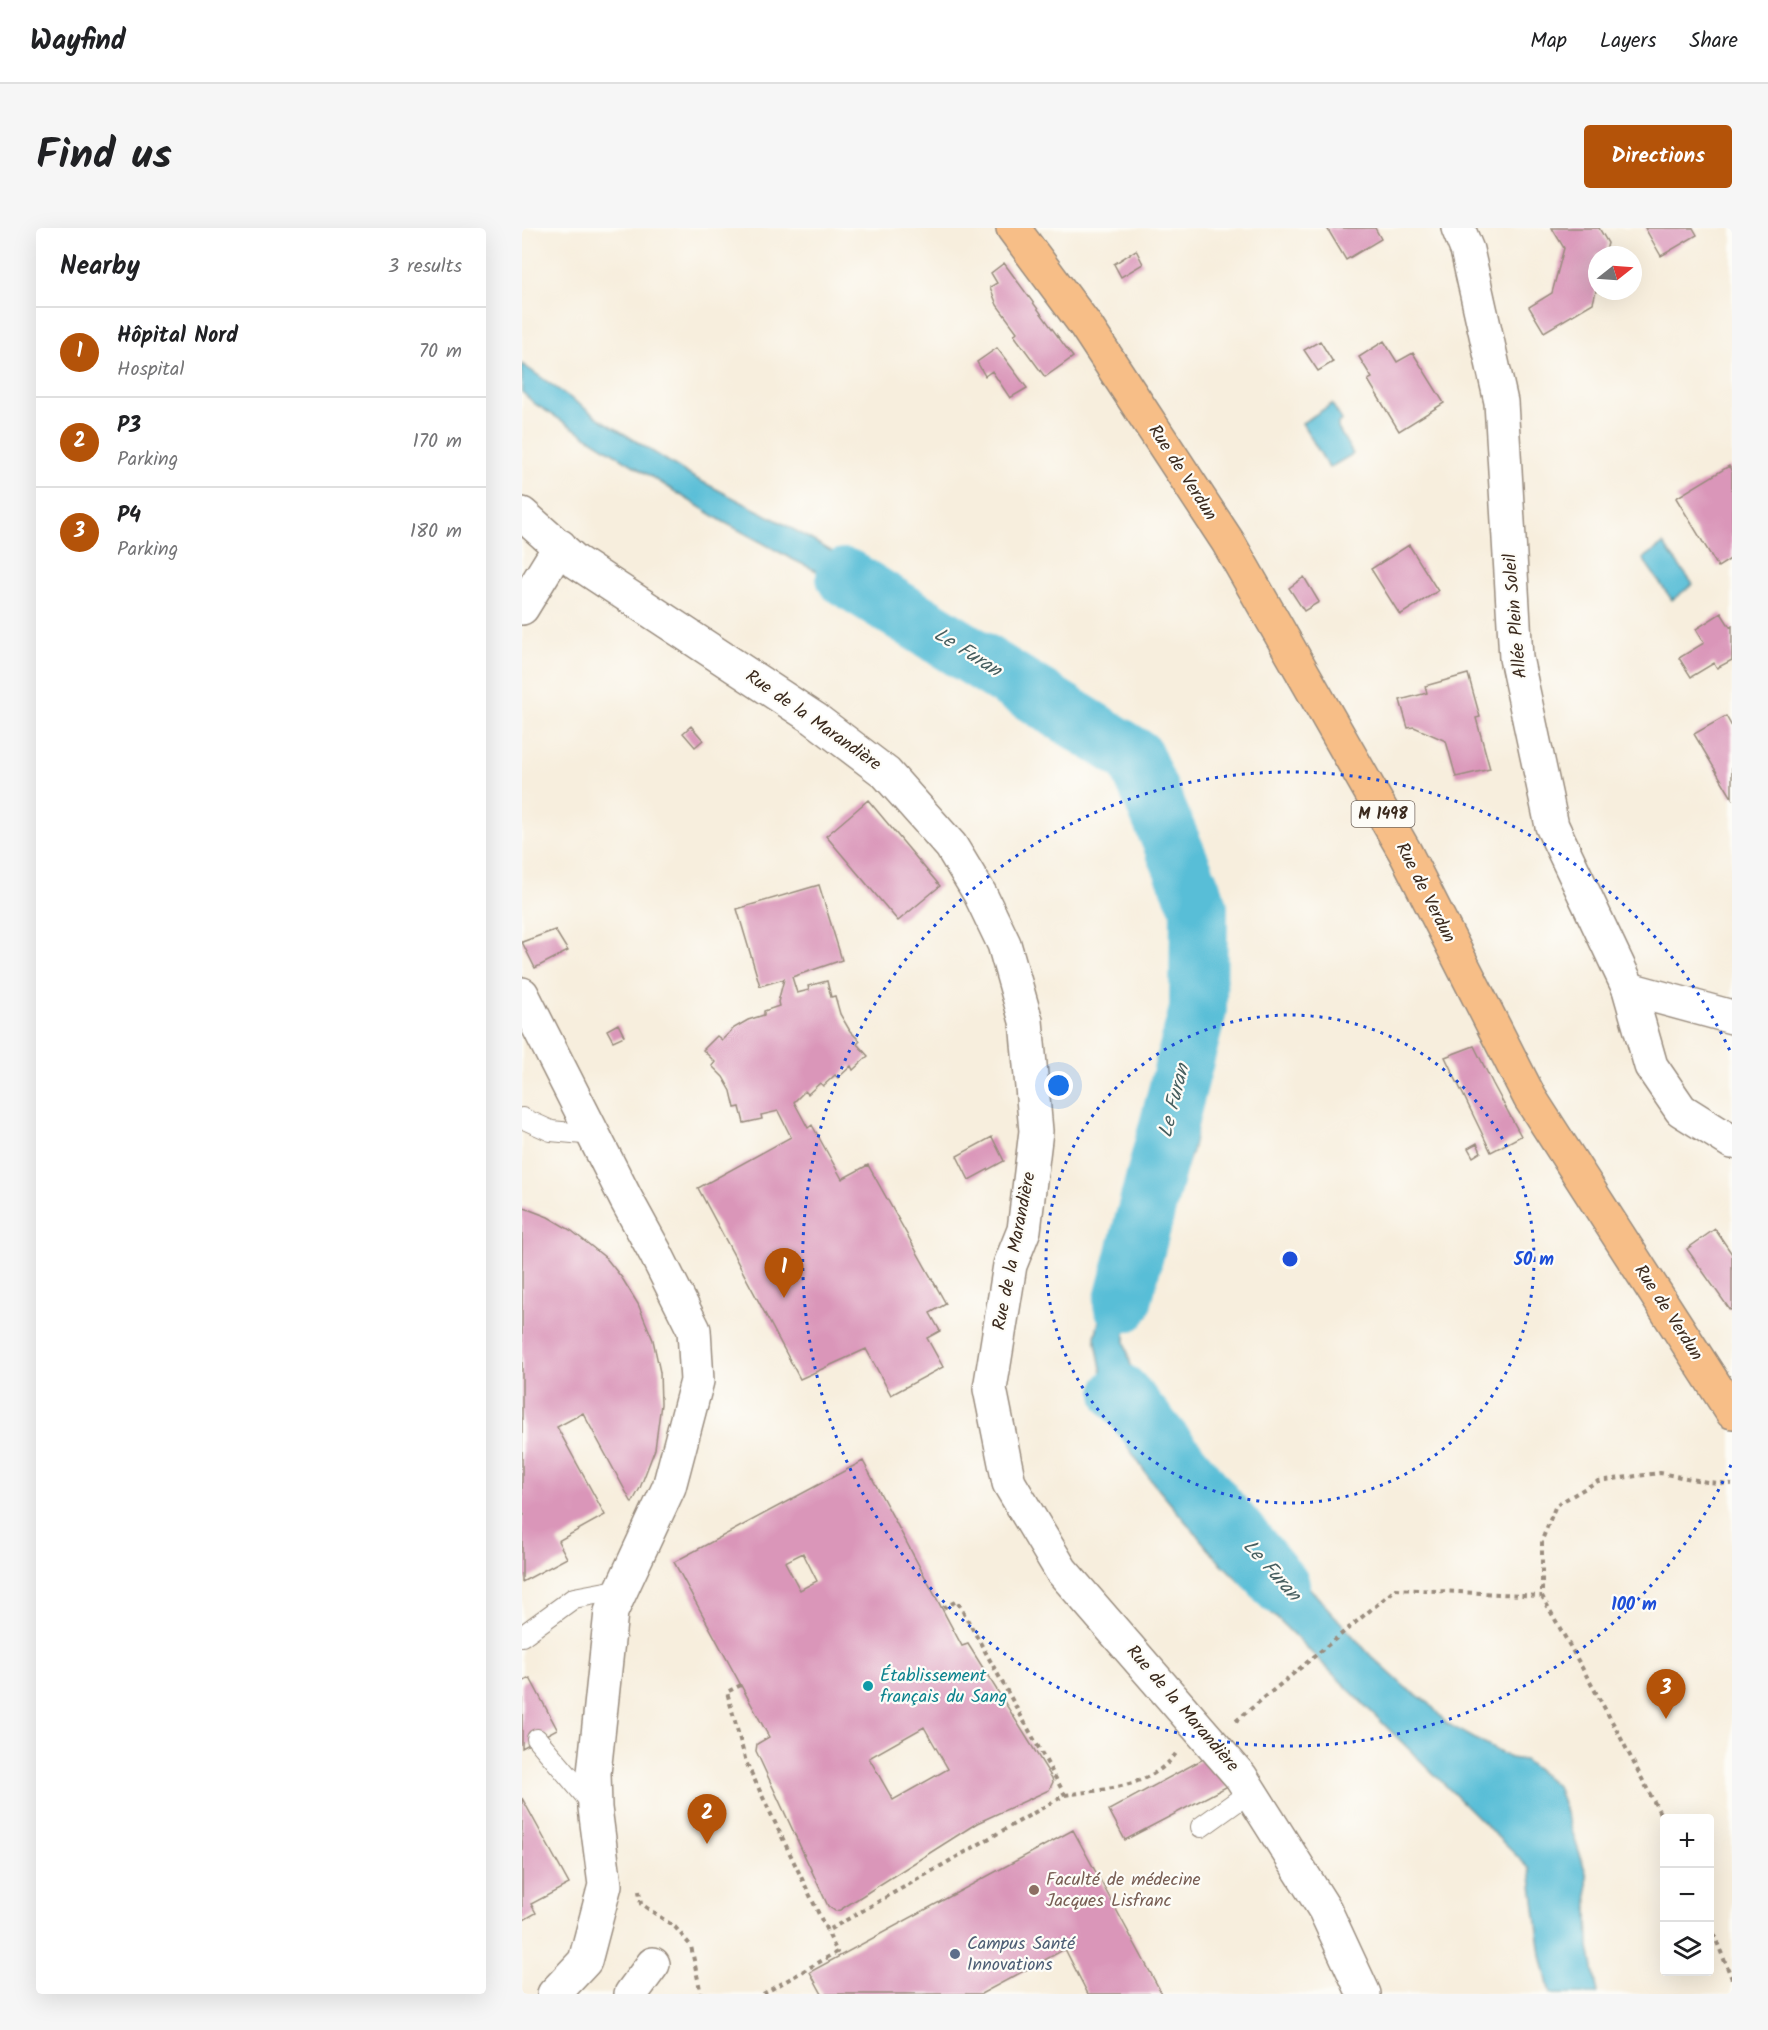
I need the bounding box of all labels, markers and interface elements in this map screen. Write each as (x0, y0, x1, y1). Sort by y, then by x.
text: Wayfind (30, 19, 126, 64)
text: Map (1530, 25, 1567, 58)
text: Layers (1600, 25, 1656, 58)
text: Share (1689, 25, 1738, 58)
text: Find us (36, 123, 172, 190)
button: Directions (1584, 125, 1732, 188)
text: Nearby (60, 246, 140, 288)
north arrow (1588, 246, 1642, 300)
text: 3 results (388, 251, 462, 283)
text: Hôpital Nord (117, 319, 238, 354)
text: 1 (76, 336, 83, 368)
text: 70 m (419, 336, 462, 368)
text: Hospital (117, 354, 184, 386)
text: P3 (117, 409, 141, 444)
street label: Rue de Verdun (1140, 419, 1224, 527)
text: 2 (74, 426, 85, 458)
text: 170 m (413, 426, 462, 458)
text: Parking (117, 444, 178, 476)
text: P4 (117, 499, 141, 534)
text: 3 (74, 516, 85, 548)
text: 180 m (410, 516, 462, 548)
text: Parking (117, 534, 178, 566)
street label: Allée Plein Soleil (1496, 552, 1536, 680)
water label: Le Furan (927, 620, 1008, 687)
street label: Rue de la Marandière (739, 663, 887, 779)
road number: M 1498 (1352, 801, 1414, 827)
street label: Rue de Verdun (1387, 838, 1463, 948)
water label: Le Furan (1150, 1060, 1200, 1141)
your location (1044, 1071, 1073, 1100)
street label: Rue de la Marandière (985, 1169, 1045, 1333)
text: 50 m (1513, 1246, 1554, 1275)
pin: 1 (764, 1248, 804, 1298)
centre of rings (1280, 1249, 1300, 1269)
street label: Rue de Verdun (1626, 1259, 1710, 1367)
water label: Le Furan (1234, 1533, 1309, 1610)
text: 100 m (1611, 1591, 1657, 1620)
street label: Rue de la Marandière (1118, 1639, 1246, 1779)
place label: Établissement français du Sang (880, 1662, 1007, 1712)
pin: 3 (1646, 1670, 1686, 1719)
marker: Établissement français du Sang (861, 1679, 875, 1693)
pin: 2 (688, 1794, 726, 1844)
map controls (1660, 1814, 1714, 1976)
button: + (1660, 1814, 1714, 1868)
place label: Faculté de médecine Jacques Lisfranc (1046, 1866, 1201, 1916)
button: − (1660, 1868, 1714, 1922)
marker: Faculté de médecine Jacques Lisfranc (1027, 1883, 1041, 1897)
button: layers (1660, 1922, 1714, 1976)
place label: Campus Santé Innovations (967, 1930, 1076, 1980)
marker: Campus Santé Innovations (948, 1947, 962, 1961)

